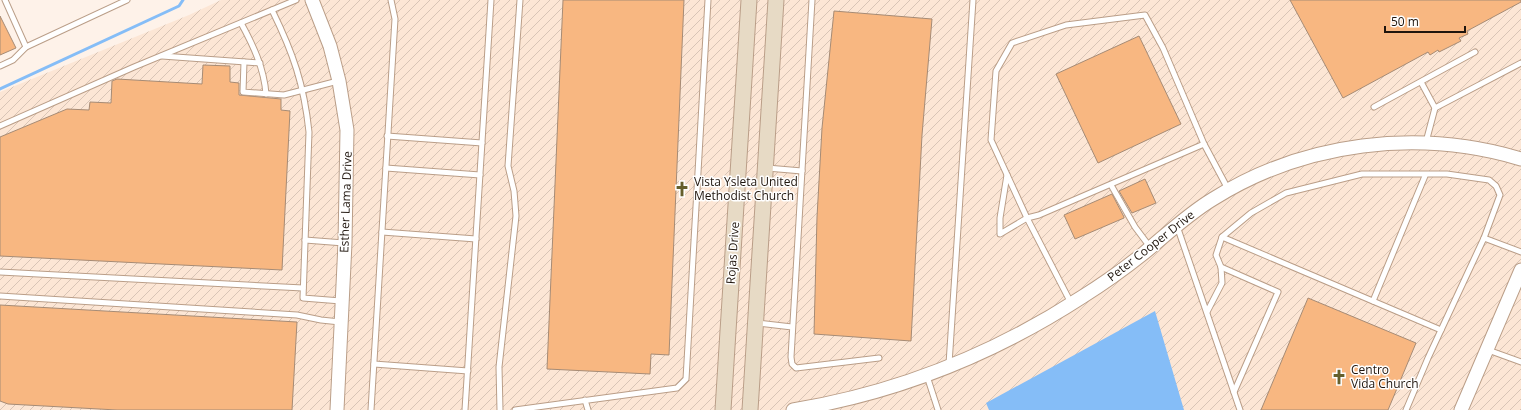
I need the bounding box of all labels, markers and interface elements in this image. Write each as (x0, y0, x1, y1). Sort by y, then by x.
scale bar (1385, 8, 1465, 34)
text: 50 m (1391, 13, 1419, 30)
street label: Esther Lama Drive (335, 150, 356, 253)
place label: Vista Ysleta United Methodist Church (694, 173, 798, 204)
church icon: Vista Ysleta United Methodist Church (673, 180, 691, 198)
street label: Peter Cooper Drive (1104, 206, 1198, 285)
street label: Rojas Drive (722, 221, 743, 285)
place label: Centro Vida Church (1351, 361, 1419, 392)
church icon: Centro Vida Church (1330, 368, 1348, 386)

